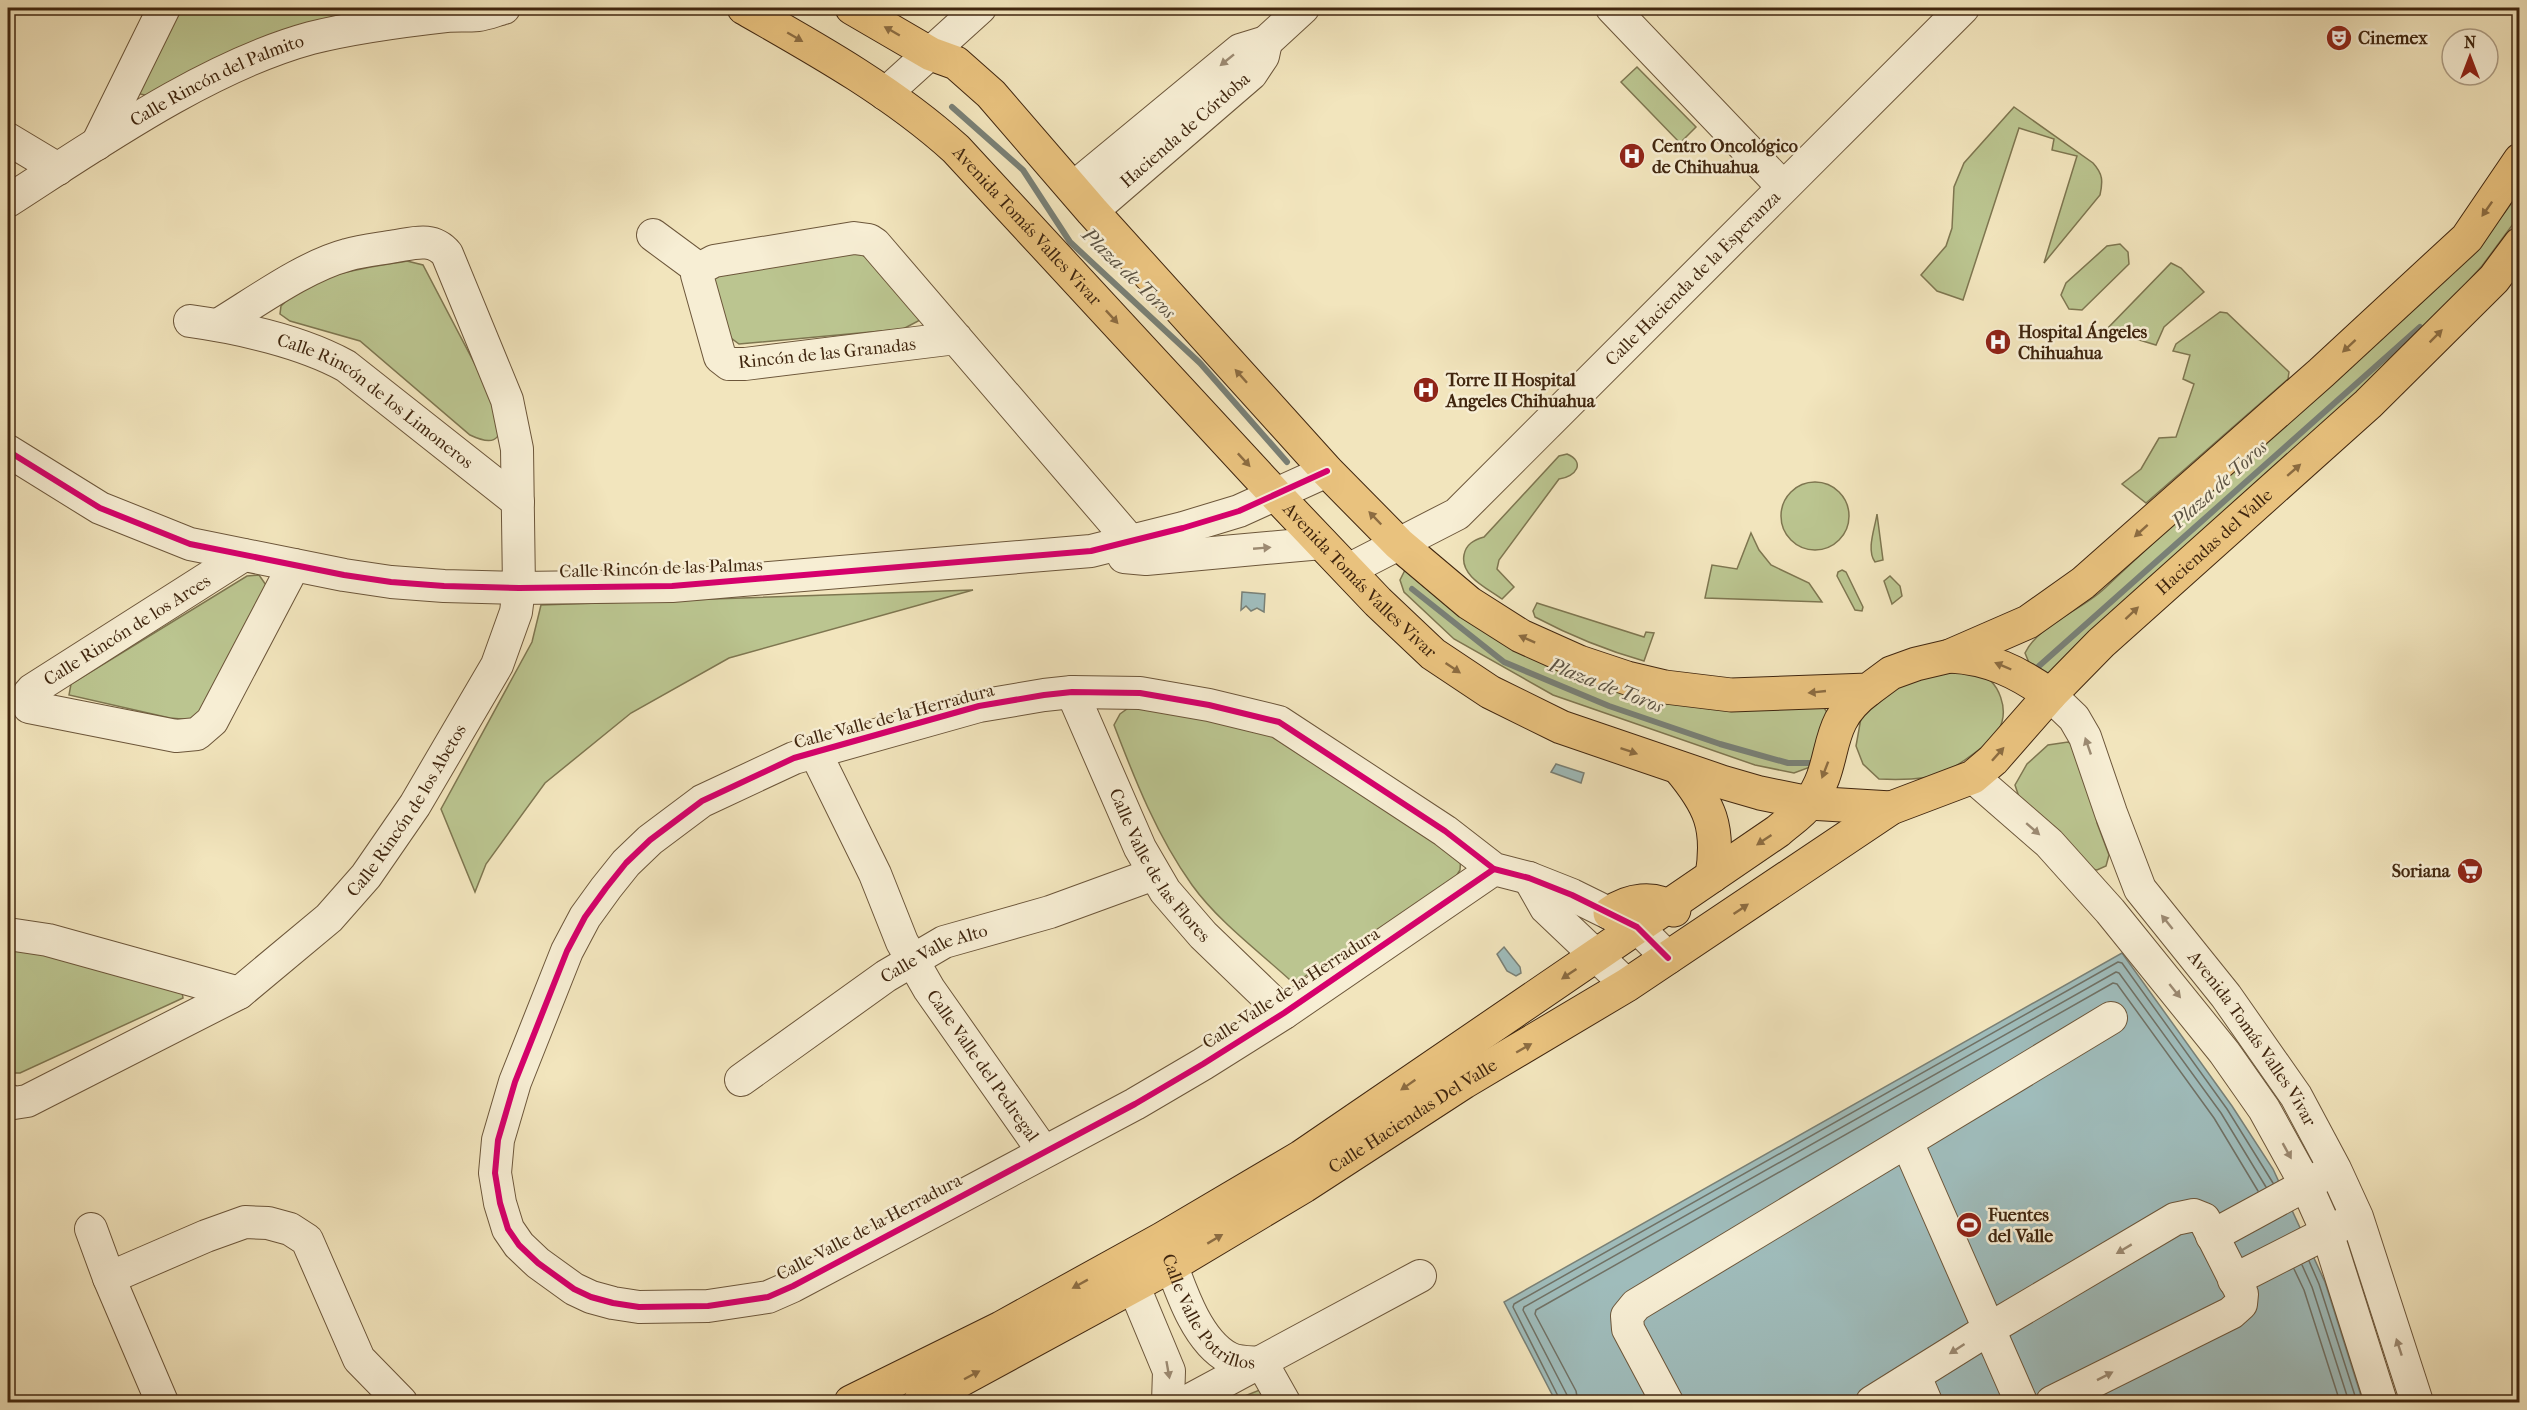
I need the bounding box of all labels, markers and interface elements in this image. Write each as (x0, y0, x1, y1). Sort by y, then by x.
theatre icon: Cinemex (2324, 23, 2354, 53)
one-way arrow (884, 25, 900, 36)
north arrow (2440, 27, 2500, 87)
place label: Cinemex (2358, 28, 2428, 49)
street label: Calle Rincón del Palmito (127, 31, 306, 131)
one-way arrow (787, 32, 804, 42)
text: N (2464, 33, 2477, 52)
one-way arrow (1219, 54, 1235, 67)
street label: Hacienda de Córdoba (1116, 68, 1255, 192)
place label: Centro Oncológico de Chihuahua (1652, 136, 1798, 178)
hospital icon: Centro Oncológico de Chihuahua (1617, 141, 1647, 171)
street label: Avenida Tomás Valles Vivar (947, 142, 1106, 311)
street label: Calle Hacienda de la Esperanza (1601, 186, 1785, 370)
one-way arrow (2481, 200, 2493, 216)
water label: Plaza de Toros (1077, 222, 1181, 324)
one-way arrow (1105, 309, 1118, 324)
place label: Hospital Ángeles Chihuahua (2018, 320, 2148, 364)
hospital icon: Hospital Ángeles Chihuahua (1983, 327, 2013, 357)
one-way arrow (2429, 329, 2443, 344)
street label: Calle Rincón de los Limoneros (275, 330, 477, 474)
street label: Rincón de las Granadas (737, 334, 917, 373)
one-way arrow (2342, 339, 2357, 353)
one-way arrow (1235, 369, 1248, 384)
place label: Torre II Hospital Angeles Chihuahua (1445, 370, 1596, 412)
hospital icon: Torre II Hospital Angeles Chihuahua (1411, 375, 1441, 405)
water label: Plaza de Toros (2166, 435, 2273, 534)
one-way arrow (1237, 453, 1251, 468)
one-way arrow (2286, 463, 2301, 477)
street label: Haciendas del Valle (2152, 485, 2277, 600)
street label: Avenida Tomás Valles Vivar (1278, 498, 1441, 663)
one-way arrow (1368, 511, 1382, 525)
one-way arrow (2134, 524, 2149, 537)
one-way arrow (1253, 543, 1272, 553)
street label: Calle Rincón de las Palmas (559, 554, 763, 583)
street label: Calle Rincón de los Arces (40, 570, 215, 690)
one-way arrow (2125, 607, 2139, 621)
one-way arrow (1518, 634, 1535, 643)
water label: Plaza de Toros (1544, 653, 1667, 718)
one-way arrow (1994, 661, 2012, 670)
one-way arrow (1445, 662, 1461, 674)
street label: Calle Valle de la Herradura (792, 679, 997, 753)
one-way arrow (1808, 687, 1827, 697)
street label: Calle Rincón de los Abetos (343, 720, 471, 901)
one-way arrow (2083, 736, 2092, 754)
one-way arrow (1620, 746, 1638, 756)
one-way arrow (1991, 747, 2005, 762)
one-way arrow (1820, 761, 1829, 779)
street label: Calle Valle de las Flores (1104, 785, 1214, 947)
one-way arrow (2025, 822, 2040, 835)
one-way arrow (1757, 834, 1773, 846)
supermarket icon: Soriana (2455, 856, 2485, 886)
place label: Soriana (2392, 861, 2451, 882)
one-way arrow (1733, 903, 1749, 915)
one-way arrow (2160, 914, 2173, 930)
street label: Calle Valle Alto (877, 920, 990, 988)
street label: Calle Valle de la Herradura (1199, 923, 1384, 1054)
street label: Avenida Tomás Valles Vivar (2182, 946, 2320, 1130)
one-way arrow (1561, 968, 1577, 979)
one-way arrow (2169, 984, 2181, 999)
street label: Calle Valle del Pedregal (922, 986, 1043, 1146)
one-way arrow (1516, 1042, 1532, 1053)
street label: Calle Haciendas Del Valle (1325, 1055, 1501, 1178)
one-way arrow (1401, 1079, 1417, 1091)
one-way arrow (2282, 1143, 2292, 1160)
street label: Calle Valle de la Herradura (773, 1169, 966, 1285)
place label: Fuentes del Valle (1987, 1205, 2053, 1247)
sports icon: Fuentes del Valle (1954, 1210, 1984, 1240)
one-way arrow (1207, 1233, 1223, 1244)
one-way arrow (2116, 1243, 2133, 1253)
street label: Calle Valle Potrillos (1157, 1251, 1256, 1374)
one-way arrow (1072, 1279, 1089, 1289)
one-way arrow (2394, 1338, 2403, 1356)
one-way arrow (1950, 1343, 1966, 1355)
one-way arrow (1163, 1361, 1172, 1380)
one-way arrow (963, 1370, 980, 1380)
one-way arrow (2096, 1372, 2113, 1381)

